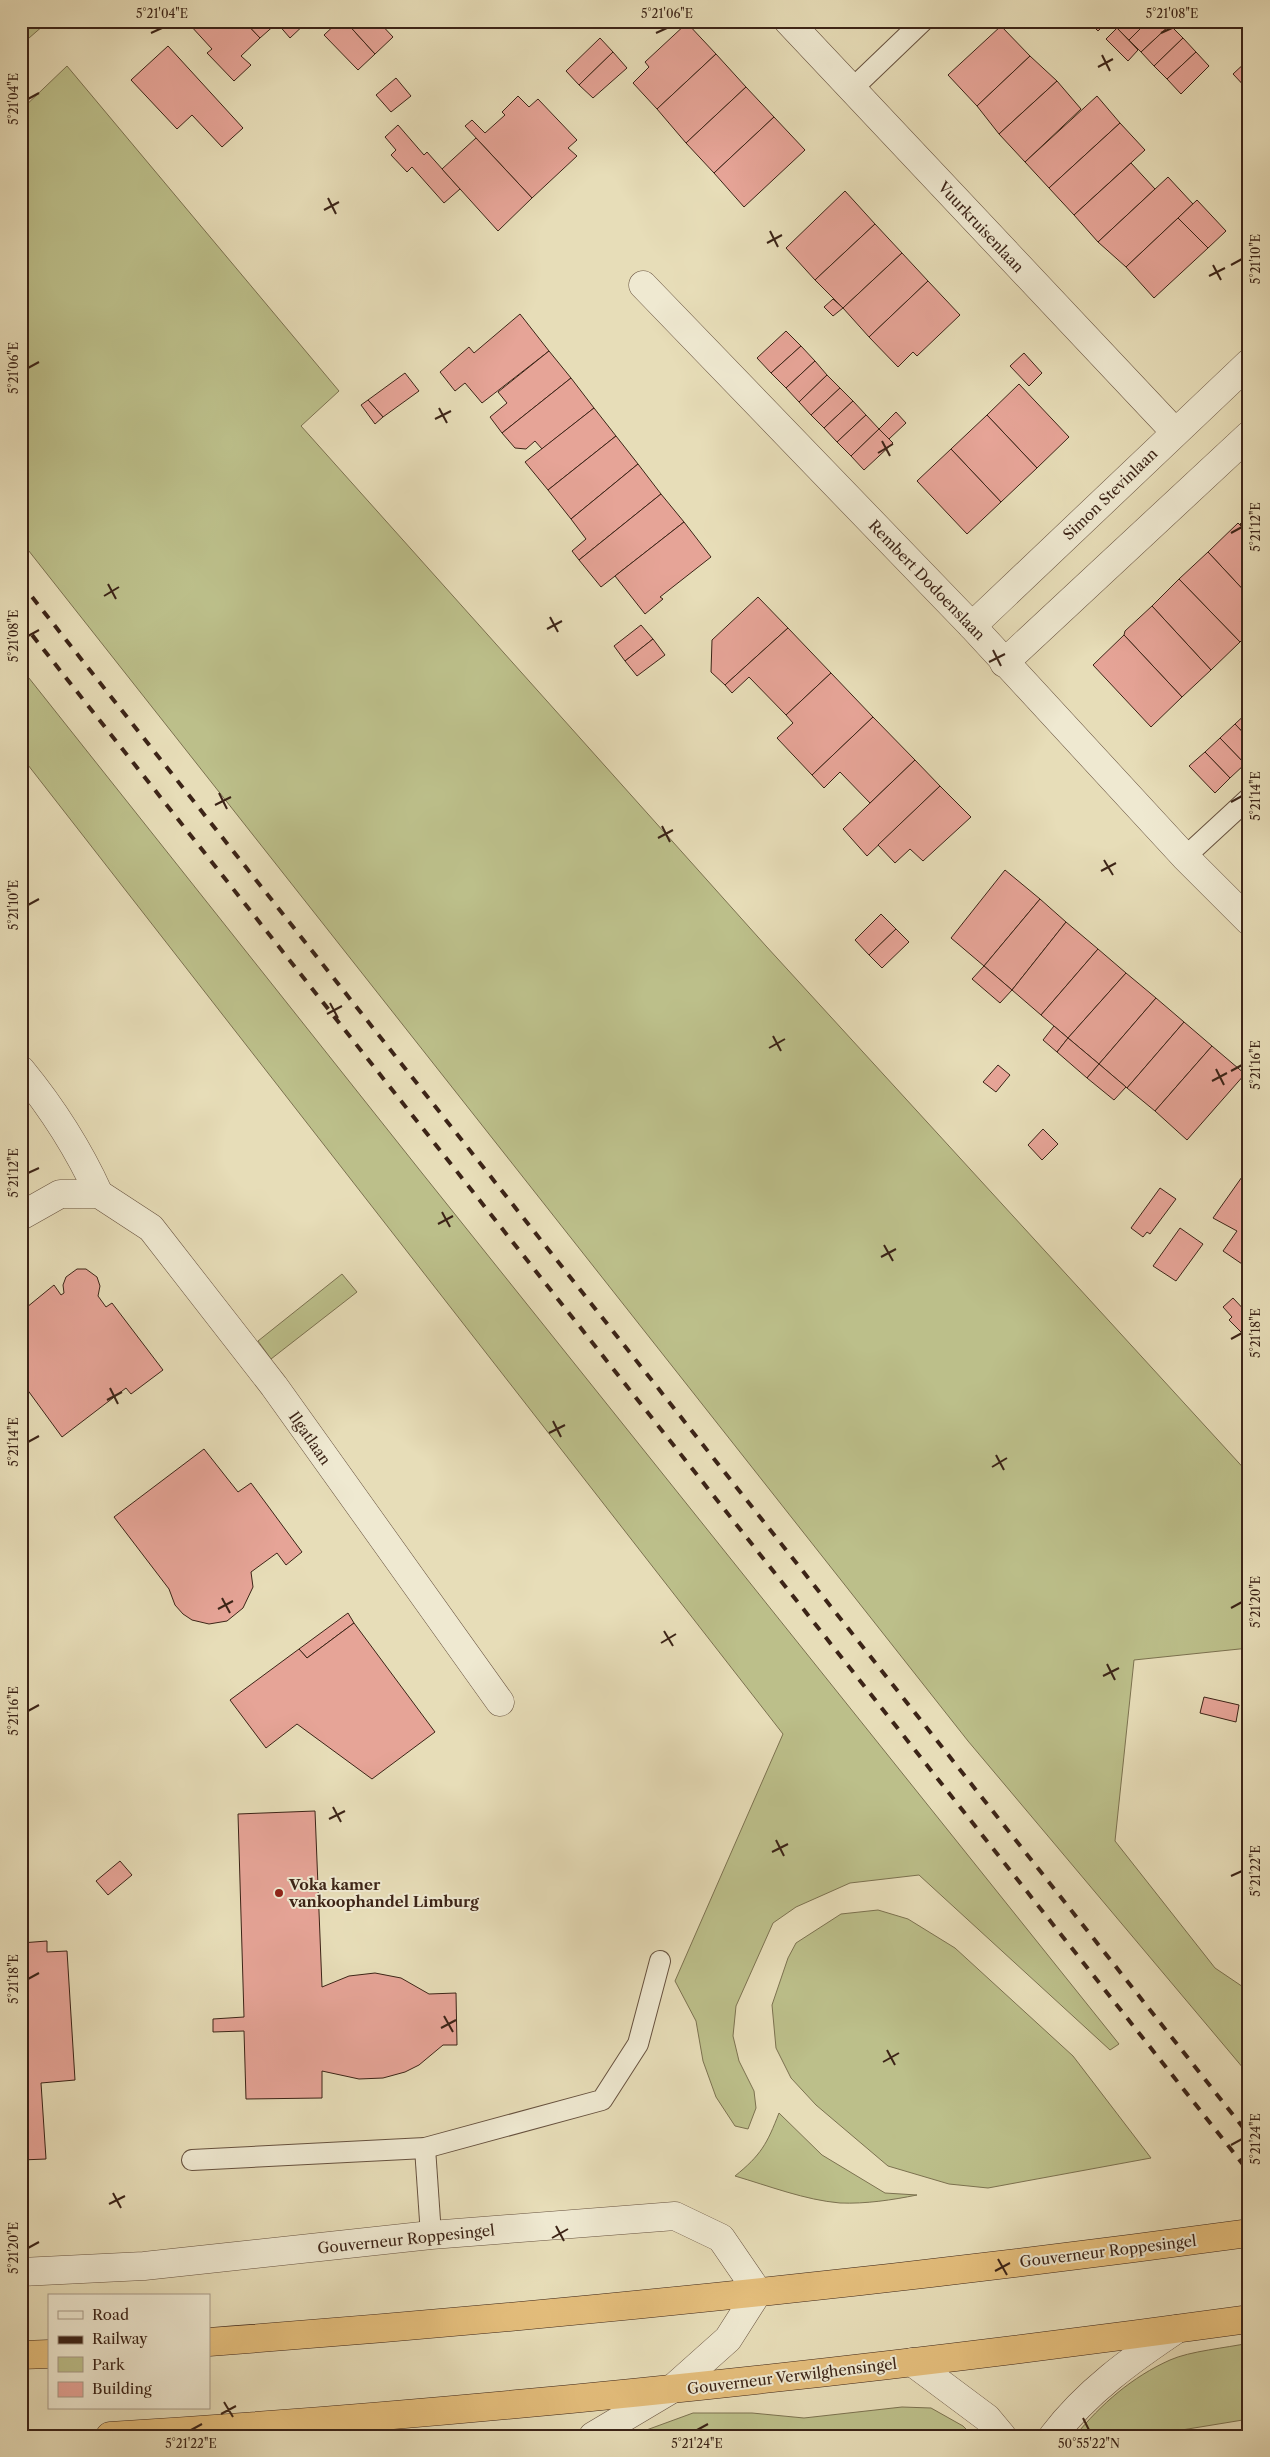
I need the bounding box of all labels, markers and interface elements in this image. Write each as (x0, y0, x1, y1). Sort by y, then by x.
text: 5°21'04"E (136, 6, 188, 21)
text: 5°21'06"E (641, 6, 693, 21)
text: 5°21'08"E (1146, 6, 1198, 21)
text: 5°21'04"E (6, 73, 21, 125)
street label: Vuurkruisenlaan (933, 177, 1028, 277)
text: 5°21'10"E (1248, 234, 1263, 284)
text: 5°21'06"E (6, 342, 21, 394)
street label: Simon Stevinlaan (1059, 444, 1162, 544)
text: 5°21'12"E (1248, 502, 1263, 552)
street label: Rembert Dodoenslaan (865, 516, 990, 645)
text: 5°21'08"E (6, 610, 21, 662)
text: 5°21'14"E (1248, 771, 1263, 821)
text: 5°21'10"E (6, 880, 21, 930)
text: 5°21'16"E (1248, 1040, 1263, 1090)
text: 5°21'12"E (6, 1148, 21, 1198)
text: 5°21'18"E (1248, 1308, 1263, 1358)
street label: Ilgatlaan (285, 1408, 336, 1469)
text: 5°21'14"E (6, 1417, 21, 1467)
text: 5°21'20"E (1248, 1576, 1263, 1628)
text: 5°21'16"E (6, 1686, 21, 1736)
text: 5°21'22"E (1248, 1845, 1263, 1897)
place label: Voka kamer vankoophandel Limburg (288, 1875, 479, 1911)
marker: Voka kamer vankoophandel Limburg (273, 1887, 285, 1899)
text: 5°21'18"E (6, 1954, 21, 2004)
text: 5°21'24"E (1248, 2113, 1263, 2165)
street label: Gouverneur Roppesingel (317, 2220, 496, 2258)
text: 5°21'20"E (6, 2222, 21, 2274)
street label: Gouverneur Roppesingel (1019, 2231, 1198, 2271)
legend (48, 2294, 210, 2410)
text: Road (92, 2305, 129, 2324)
text: Railway (92, 2329, 148, 2348)
street label: Gouverneur Verwilghensingel (686, 2354, 899, 2398)
text: Park (92, 2355, 126, 2374)
text: Building (92, 2379, 152, 2398)
text: 5°21'22"E (165, 2436, 217, 2451)
text: 5°21'24"E (671, 2436, 723, 2451)
text: 50°55'22"N (1058, 2436, 1120, 2451)

